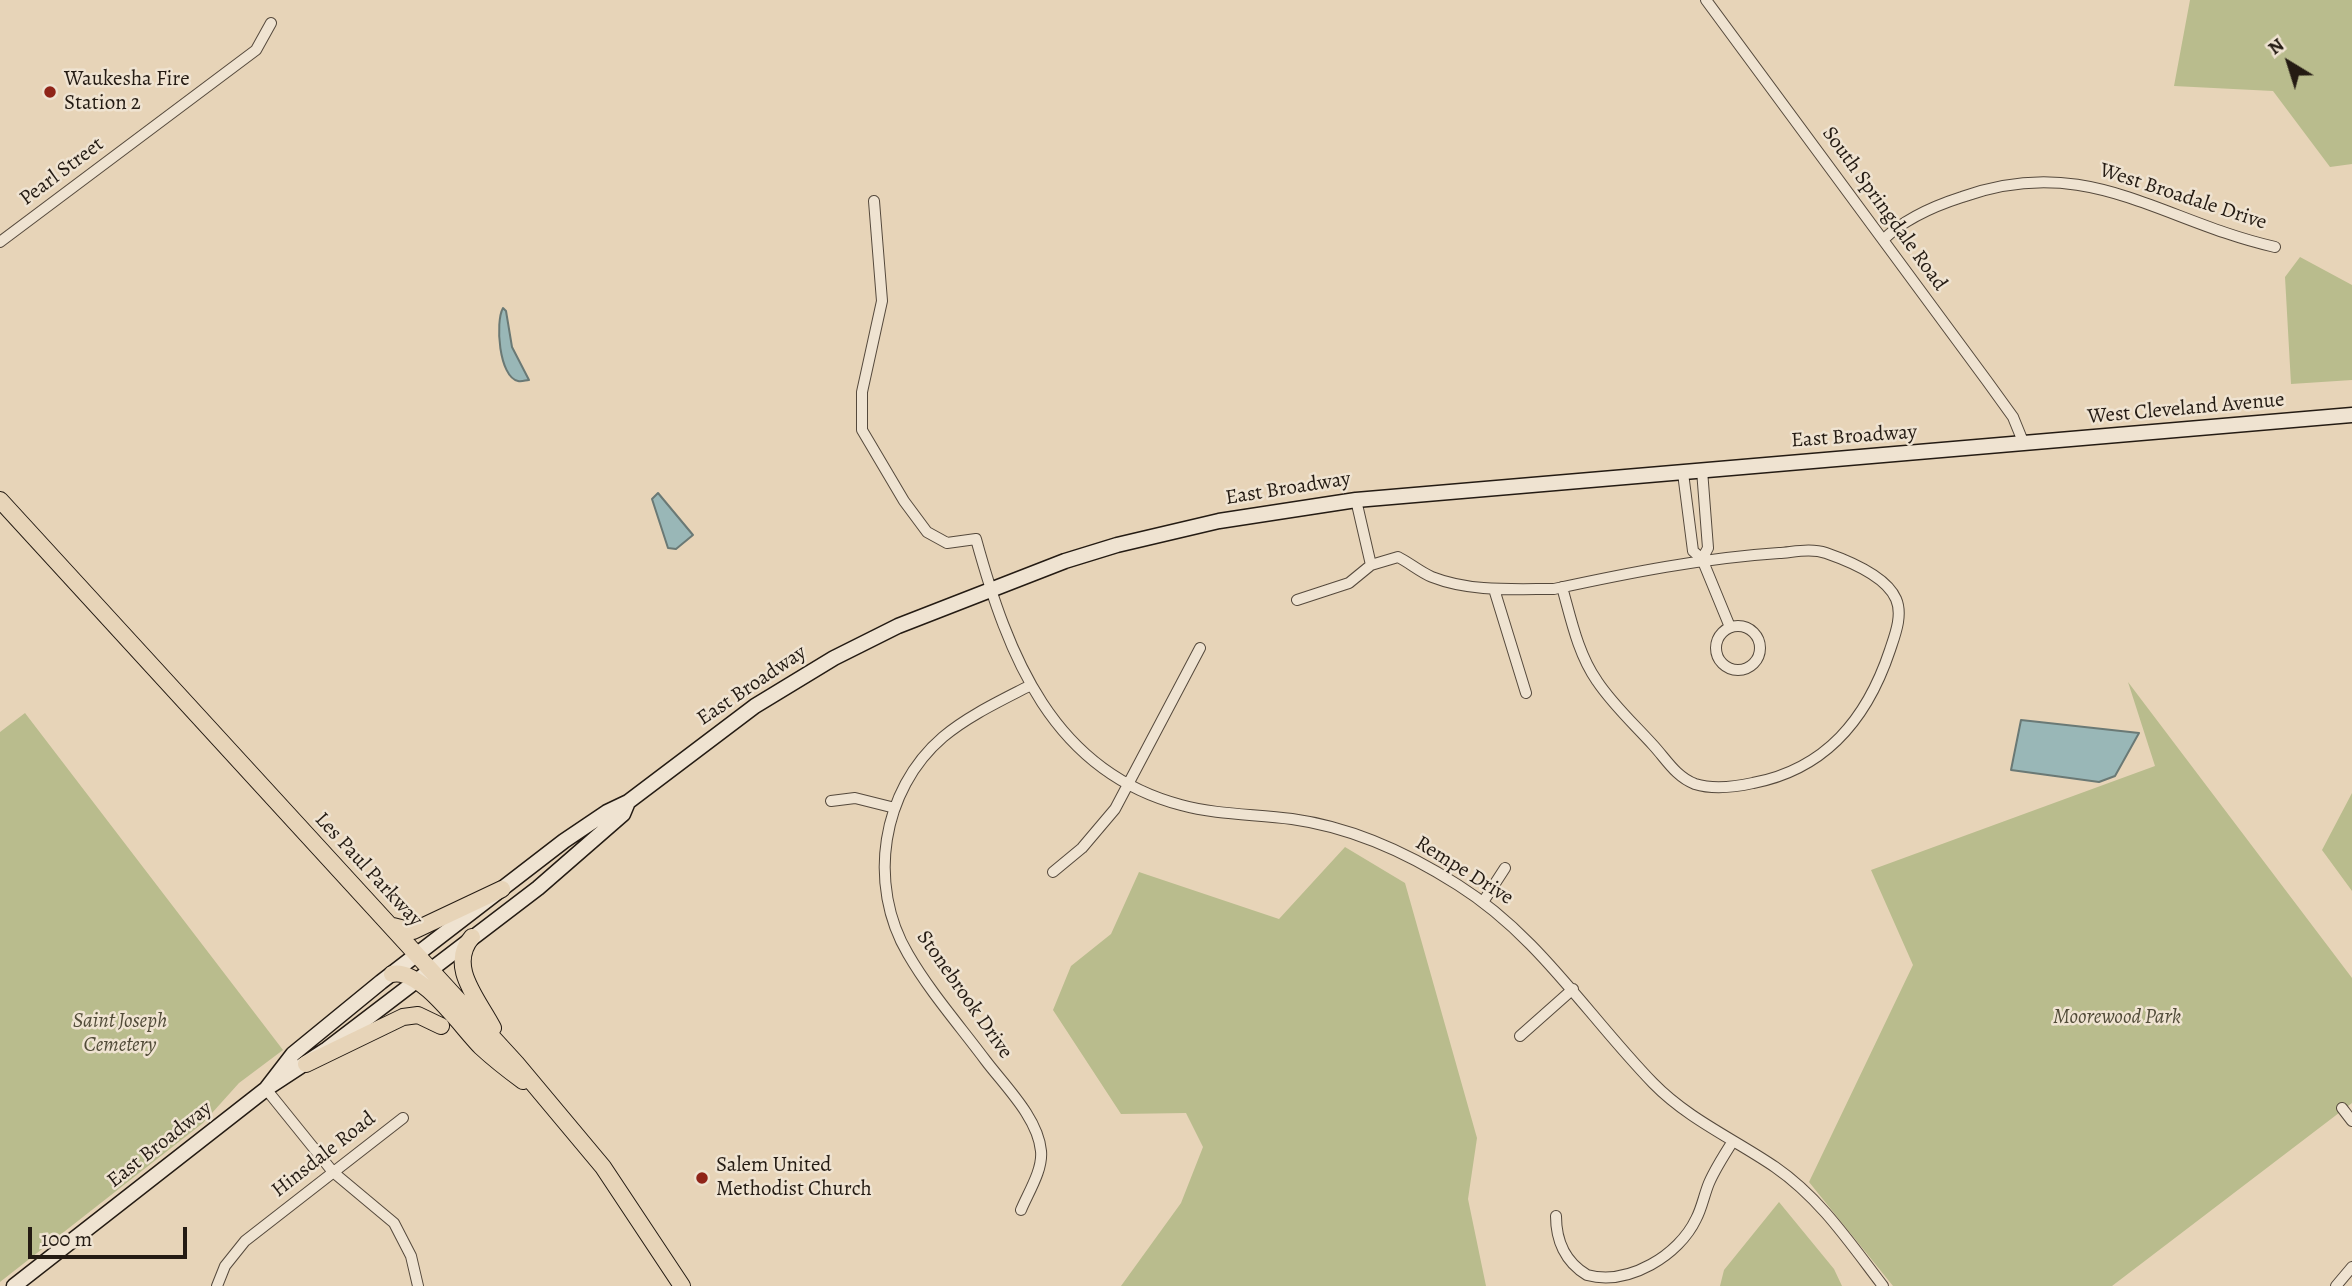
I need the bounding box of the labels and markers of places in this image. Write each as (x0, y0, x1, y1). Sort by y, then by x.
place label: Waukesha Fire Station 2 (64, 67, 190, 117)
marker: Waukesha Fire Station 2 (42, 84, 58, 100)
place label: Salem United Methodist Church (716, 1153, 872, 1203)
marker: Salem United Methodist Church (694, 1170, 710, 1186)

